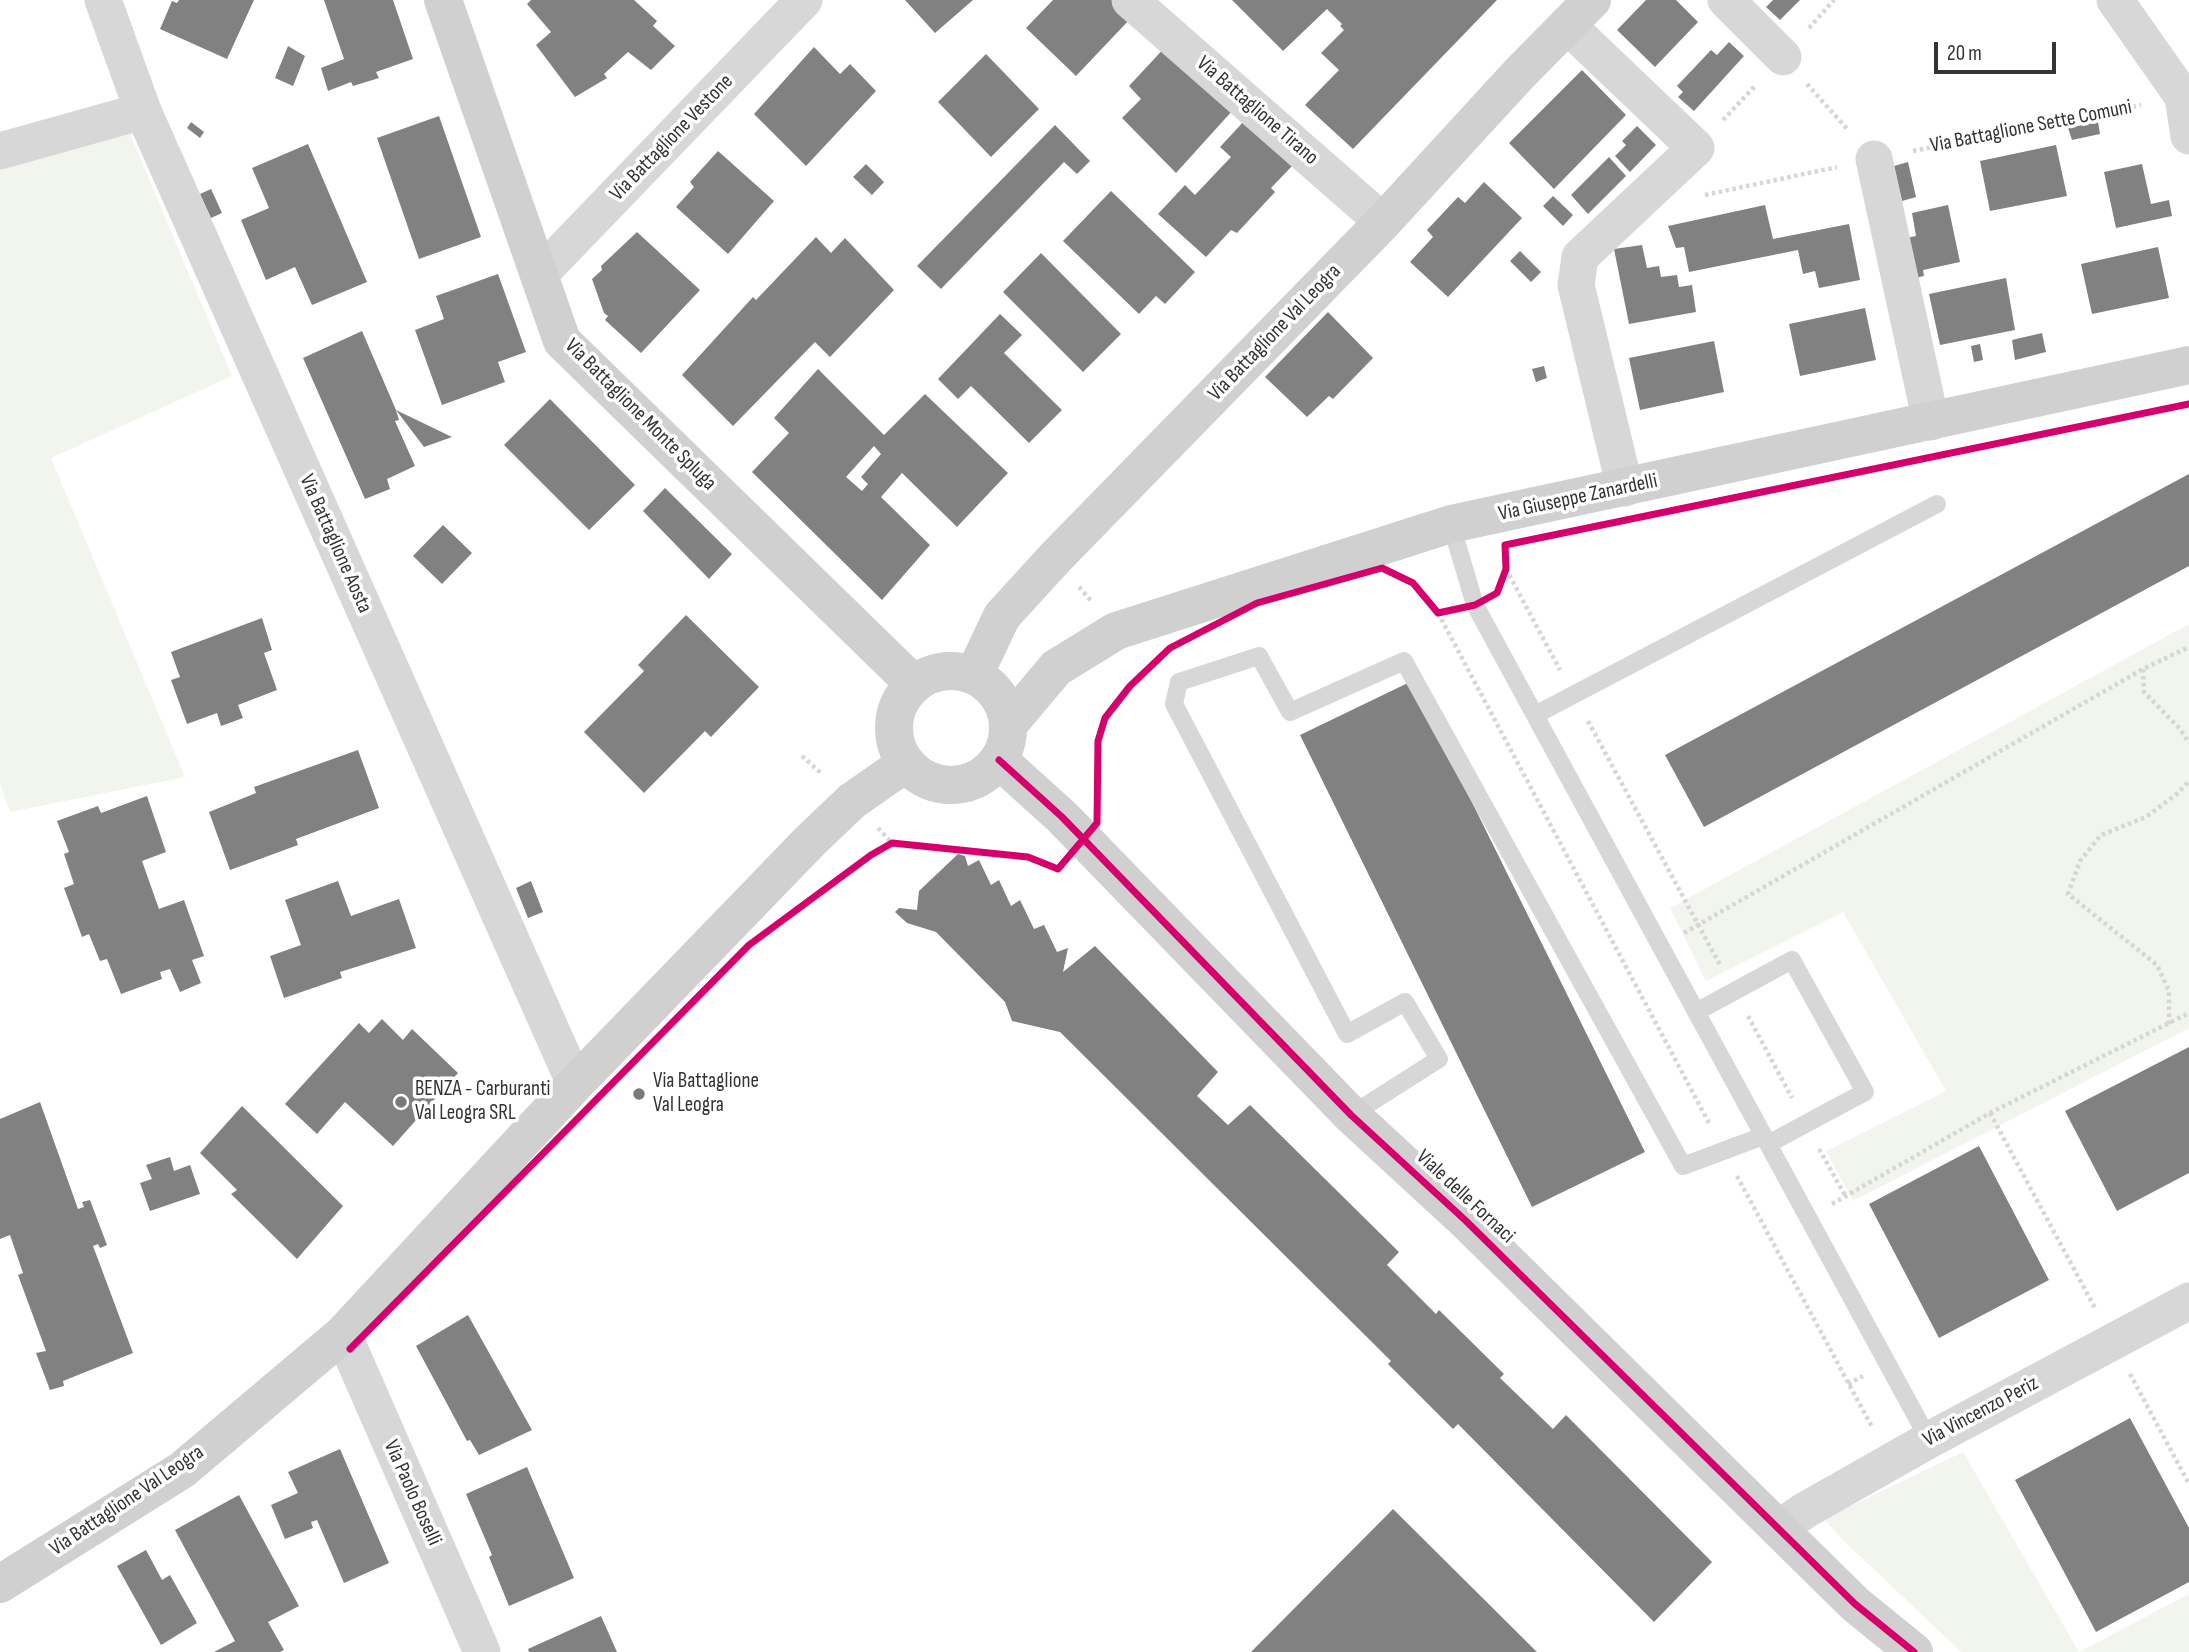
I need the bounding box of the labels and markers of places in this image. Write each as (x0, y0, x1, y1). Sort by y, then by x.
place label: Via Battaglione Val Leogra (653, 1069, 759, 1119)
place label: BENZA - Carburanti Val Leogra SRL (415, 1077, 550, 1127)
marker: Via Battaglione Val Leogra (631, 1086, 647, 1102)
marker: BENZA - Carburanti Val Leogra SRL (393, 1094, 409, 1110)

